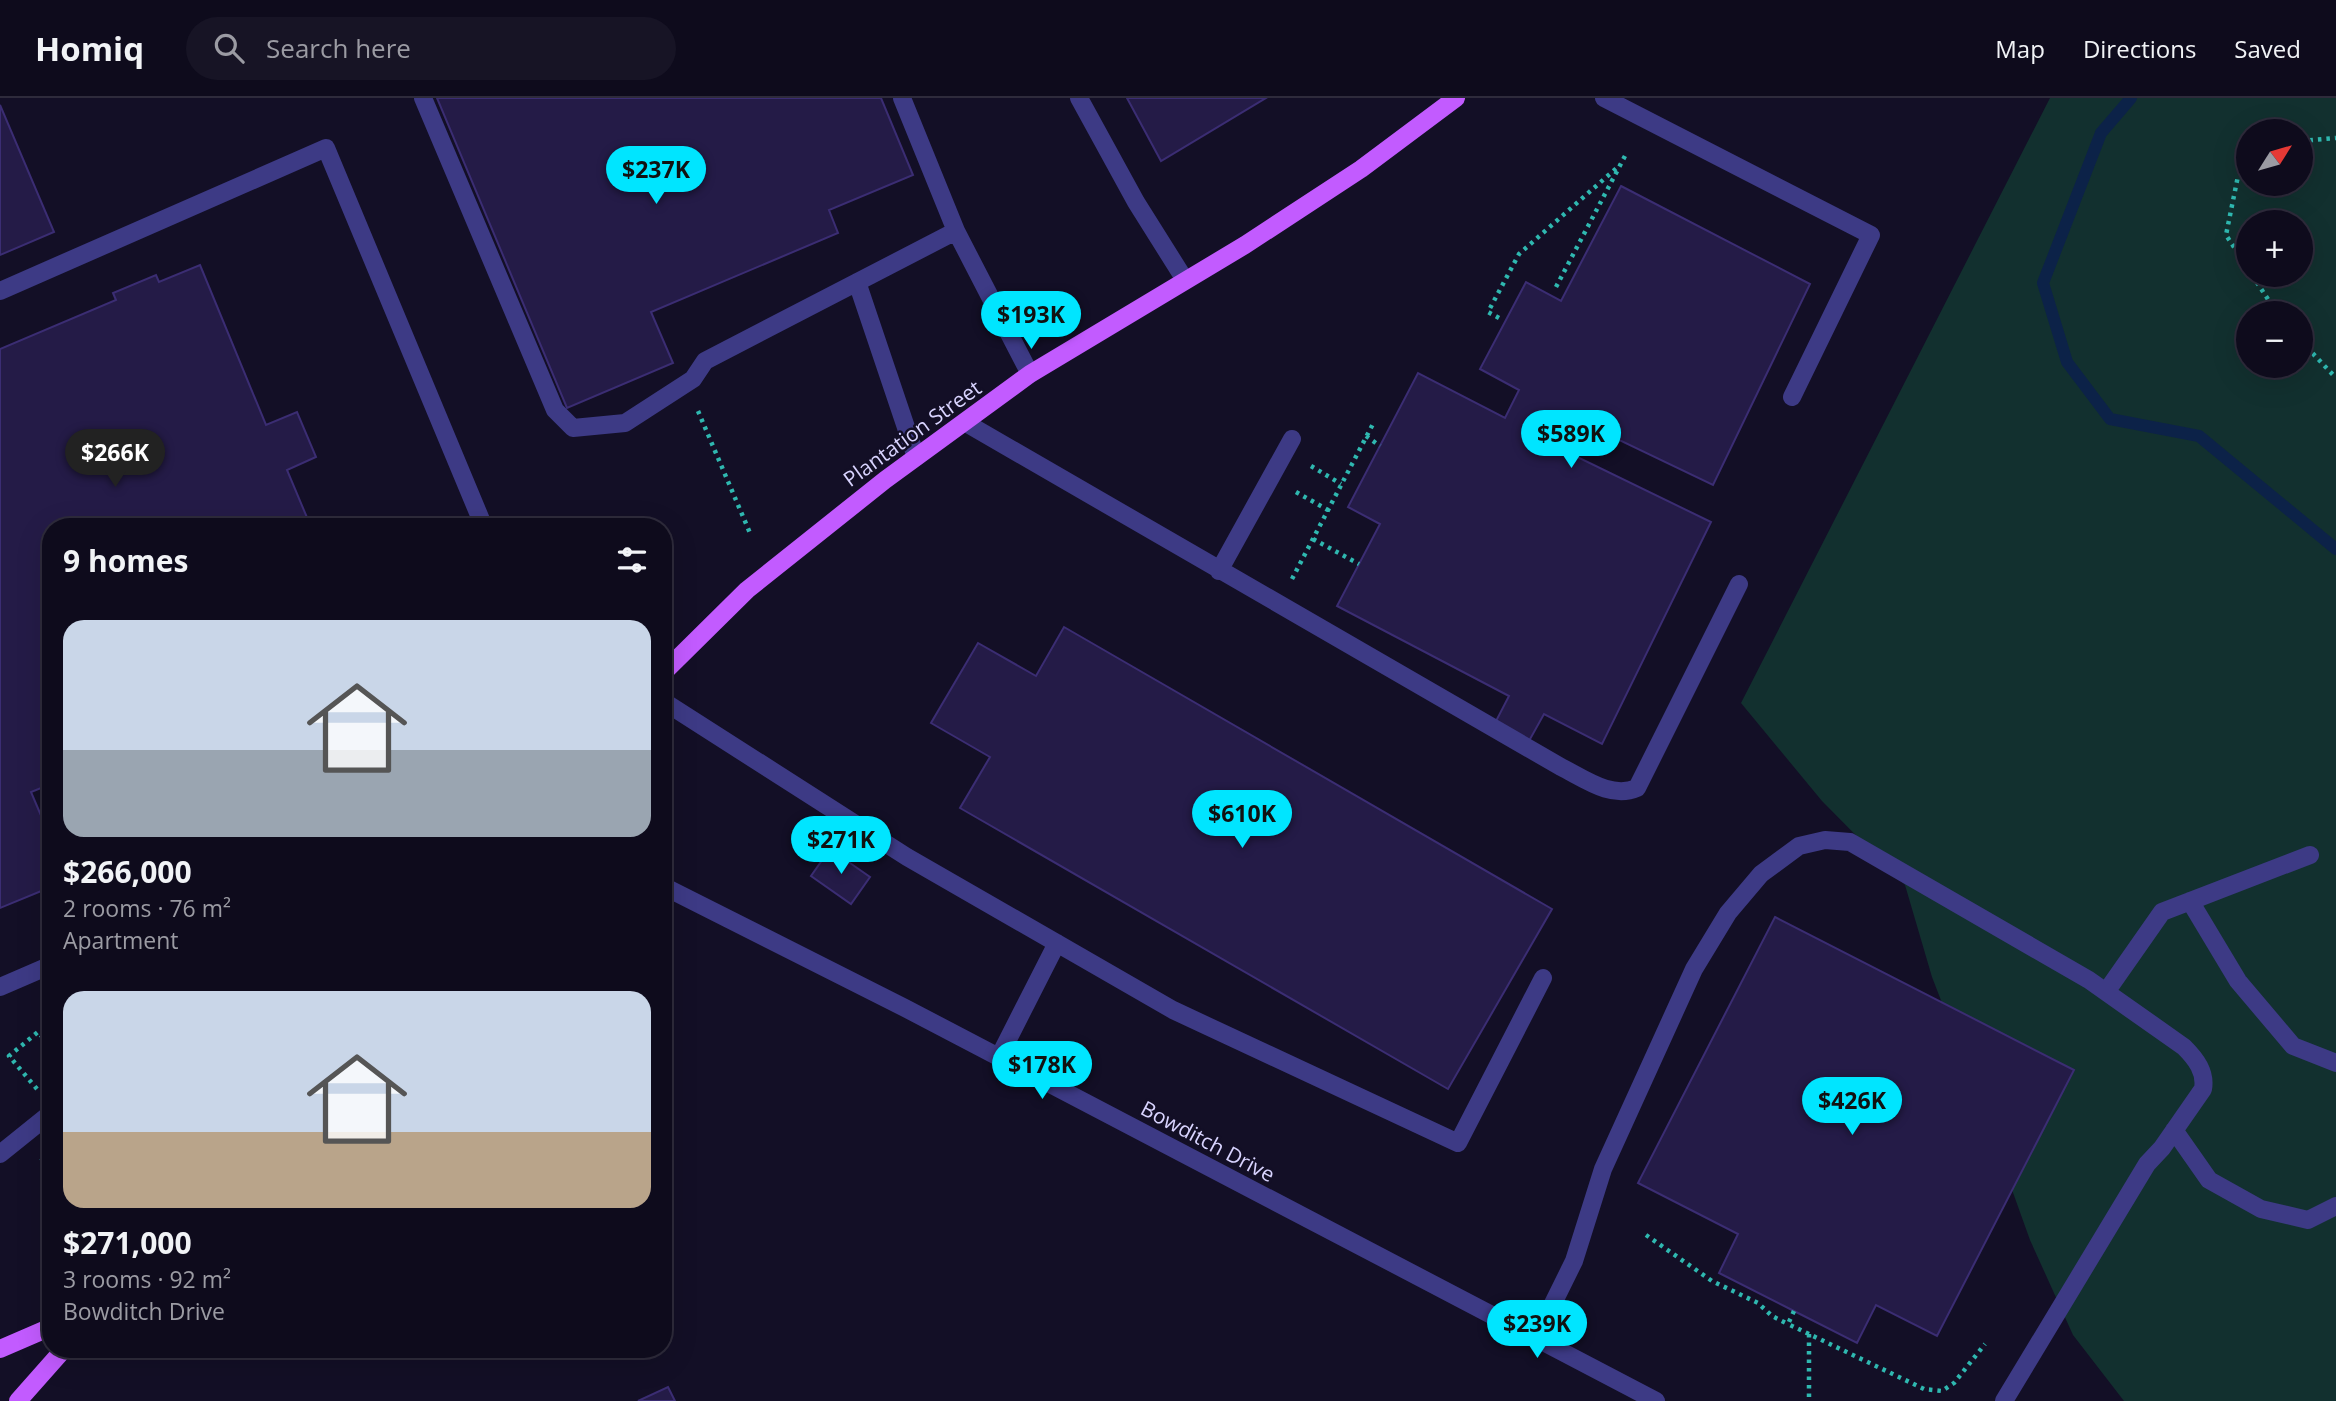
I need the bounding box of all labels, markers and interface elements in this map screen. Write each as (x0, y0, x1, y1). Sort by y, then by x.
search box (186, 17, 676, 80)
text: Homiq (35, 26, 144, 71)
icon: search (210, 29, 248, 67)
text: Search here (266, 30, 411, 66)
text: Map (1995, 32, 2045, 65)
text: Directions (2083, 32, 2196, 65)
text: Saved (2234, 32, 2301, 65)
north arrow (2236, 119, 2314, 196)
map controls (2236, 119, 2313, 378)
pin: $237K (607, 146, 705, 206)
text: $237K (622, 153, 690, 185)
button: + (2236, 210, 2313, 287)
pin: $193K (982, 292, 1080, 351)
text: $193K (997, 298, 1065, 330)
button: − (2236, 301, 2313, 378)
street label: Plantation Street (837, 373, 987, 493)
pin: $589K (1522, 410, 1620, 470)
text: $589K (1537, 417, 1605, 449)
pin: $266K (66, 430, 164, 489)
text: $266K (81, 436, 149, 468)
text: 9 homes (63, 540, 188, 581)
icon: filters (613, 541, 651, 579)
icon: home (294, 665, 420, 791)
pin: $610K (1193, 790, 1291, 850)
text: $610K (1208, 797, 1276, 829)
pin: $271K (792, 816, 890, 876)
text: $271K (807, 823, 875, 855)
text: $266,000 (63, 851, 192, 892)
text: 2 rooms · 76 m² (63, 892, 231, 924)
text: Apartment (63, 924, 179, 956)
icon: home (294, 1036, 420, 1162)
pin: $178K (993, 1042, 1091, 1101)
text: $178K (1008, 1048, 1076, 1080)
pin: $426K (1803, 1077, 1901, 1137)
text: $426K (1818, 1084, 1886, 1116)
street label: Bowditch Drive (1136, 1094, 1280, 1188)
text: $271,000 (63, 1222, 192, 1263)
text: 3 rooms · 92 m² (63, 1263, 231, 1295)
text: Bowditch Drive (63, 1295, 225, 1327)
pin: $239K (1488, 1300, 1586, 1360)
text: $239K (1503, 1307, 1571, 1339)

